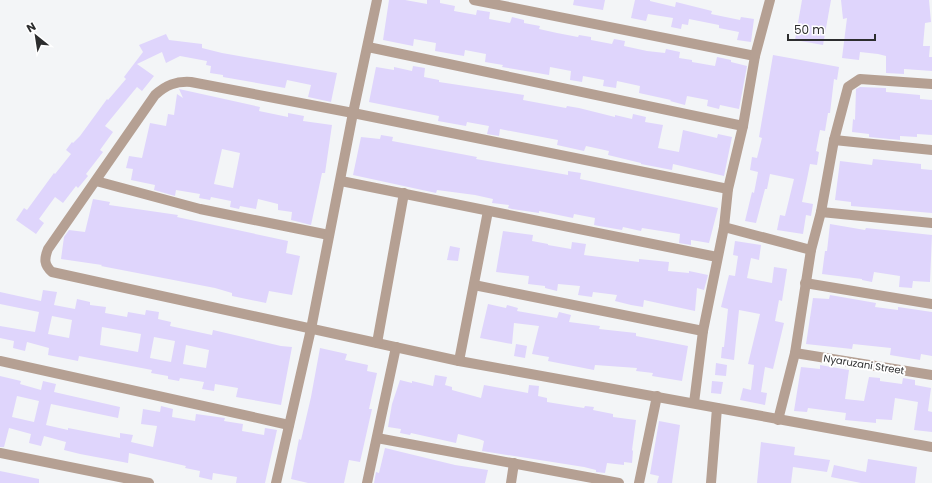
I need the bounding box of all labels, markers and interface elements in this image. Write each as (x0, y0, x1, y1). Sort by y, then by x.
north arrow (16, 16, 56, 56)
scale bar (788, 16, 875, 42)
text: N (23, 18, 39, 36)
text: 50 m (794, 21, 825, 38)
street label: Nyaruzani Street (822, 351, 906, 378)

